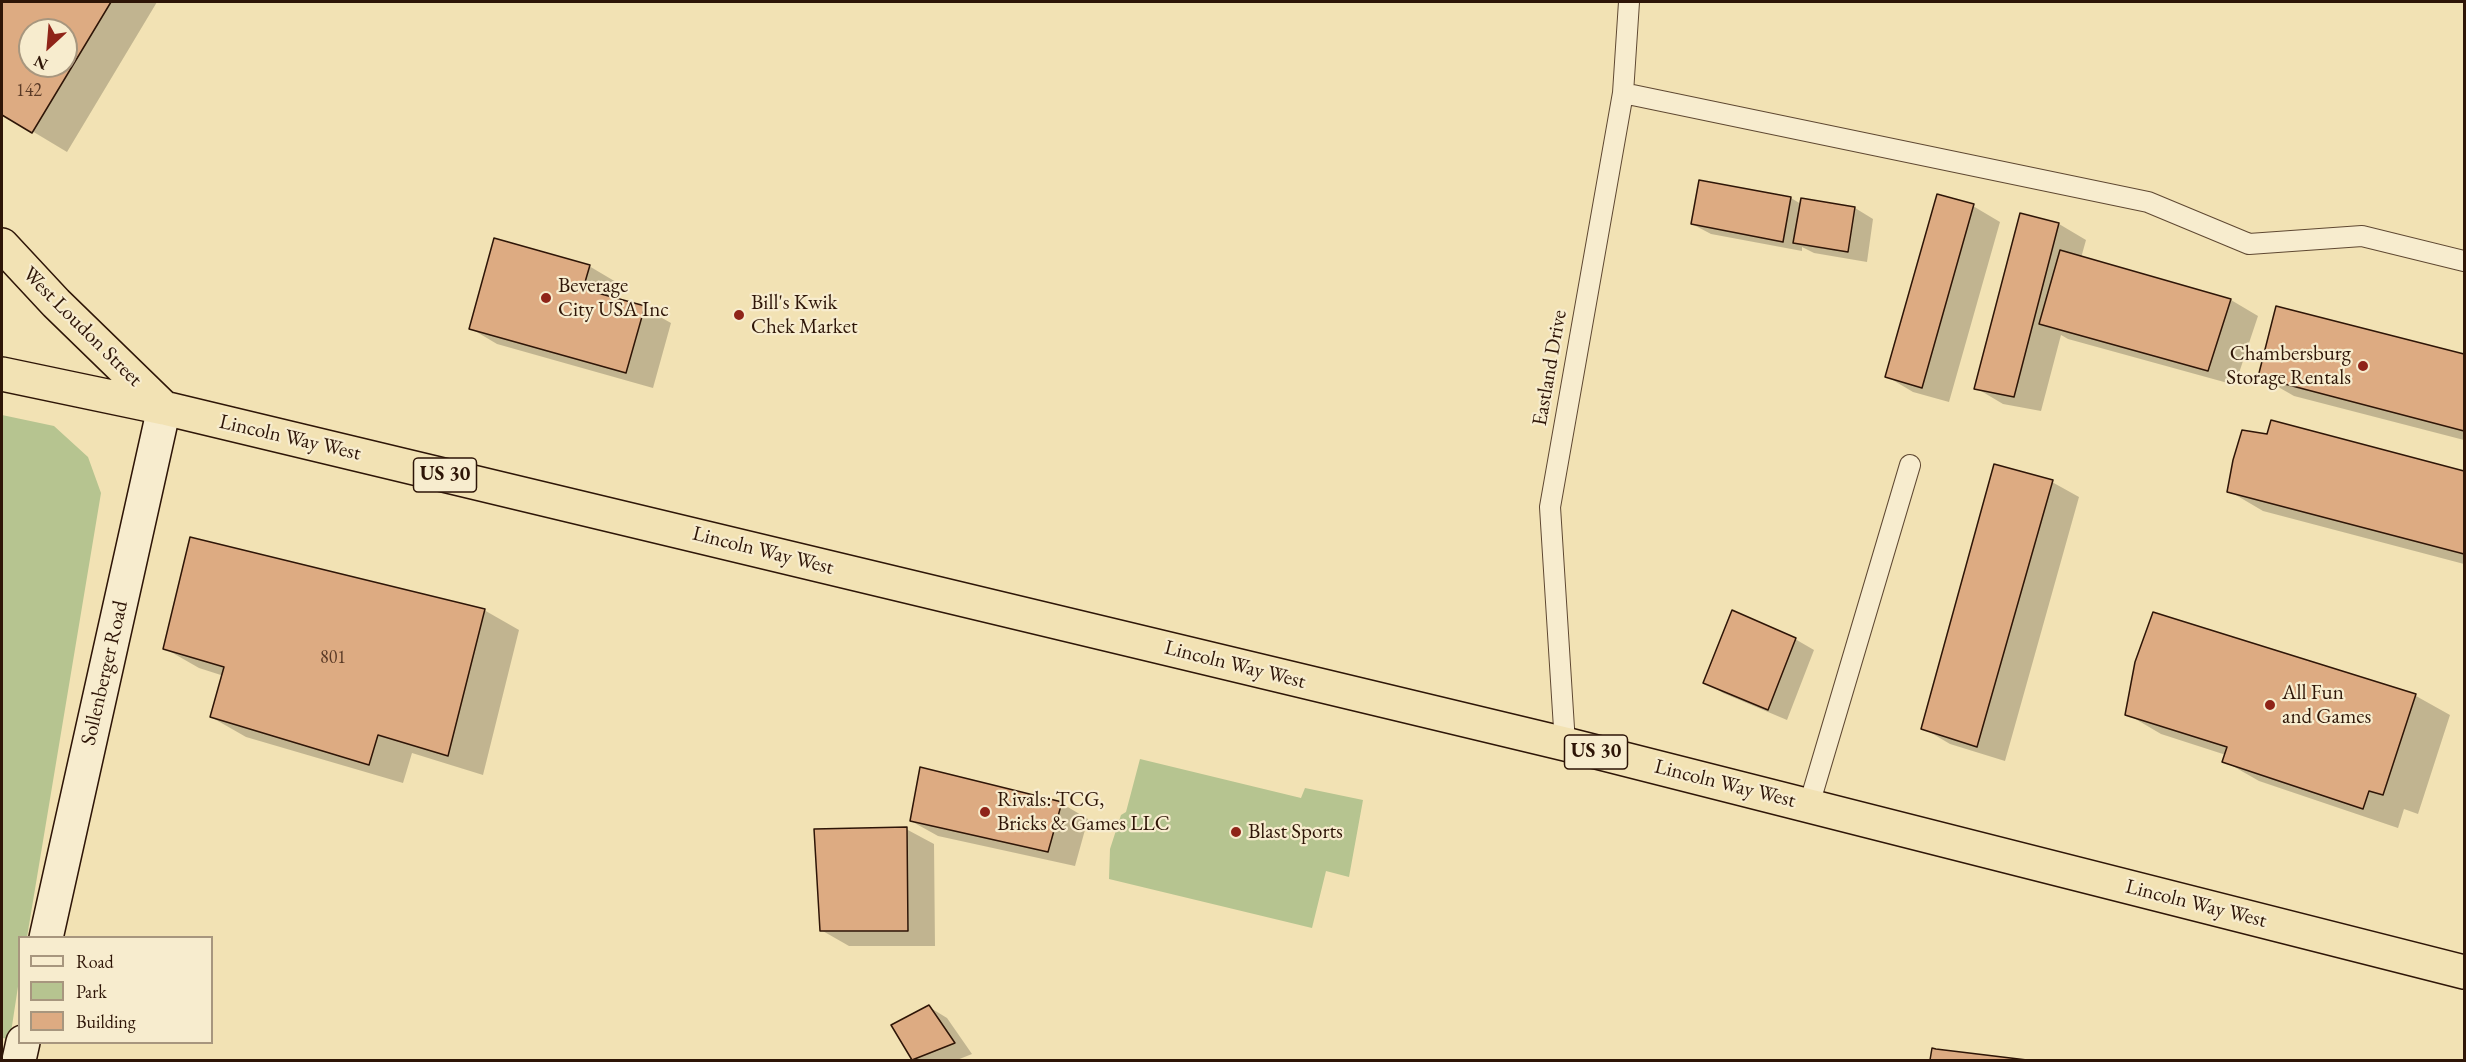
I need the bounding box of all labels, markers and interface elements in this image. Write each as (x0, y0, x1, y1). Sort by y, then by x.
north arrow (18, 18, 78, 78)
text: N (30, 51, 51, 75)
house number: 142 (16, 80, 42, 102)
street label: West Loudon Street (17, 262, 147, 392)
place label: Beverage City USA Inc (558, 273, 669, 323)
place label: Bill's Kwik Chek Market (751, 290, 857, 340)
marker: Beverage City USA Inc (539, 291, 553, 305)
marker: Bill's Kwik Chek Market (732, 308, 746, 322)
street label: Eastland Drive (1527, 308, 1573, 428)
place label: Chambersburg Storage Rentals (2226, 341, 2351, 391)
marker: Chambersburg Storage Rentals (2356, 359, 2370, 373)
street label: Lincoln Way West (217, 409, 363, 467)
road number: US 30 (414, 458, 476, 492)
street label: Lincoln Way West (690, 521, 836, 581)
street label: Sollenberger Road (76, 598, 134, 748)
street label: Lincoln Way West (1162, 635, 1308, 695)
house number: 801 (320, 647, 346, 669)
place label: All Fun and Games (2282, 680, 2371, 730)
marker: All Fun and Games (2263, 698, 2277, 712)
road number: US 30 (1564, 735, 1628, 769)
street label: Lincoln Way West (1652, 754, 1798, 814)
place label: Rivals: TCG, Bricks & Games LLC (997, 787, 1170, 837)
marker: Rivals: TCG, Bricks & Games LLC (978, 805, 992, 819)
place label: Blast Sports (1248, 819, 1343, 845)
marker: Blast Sports (1229, 825, 1243, 839)
street label: Lincoln Way West (2123, 874, 2269, 934)
legend (18, 936, 213, 1044)
text: Road (76, 950, 114, 973)
text: Park (76, 980, 107, 1003)
text: Building (76, 1010, 136, 1033)

